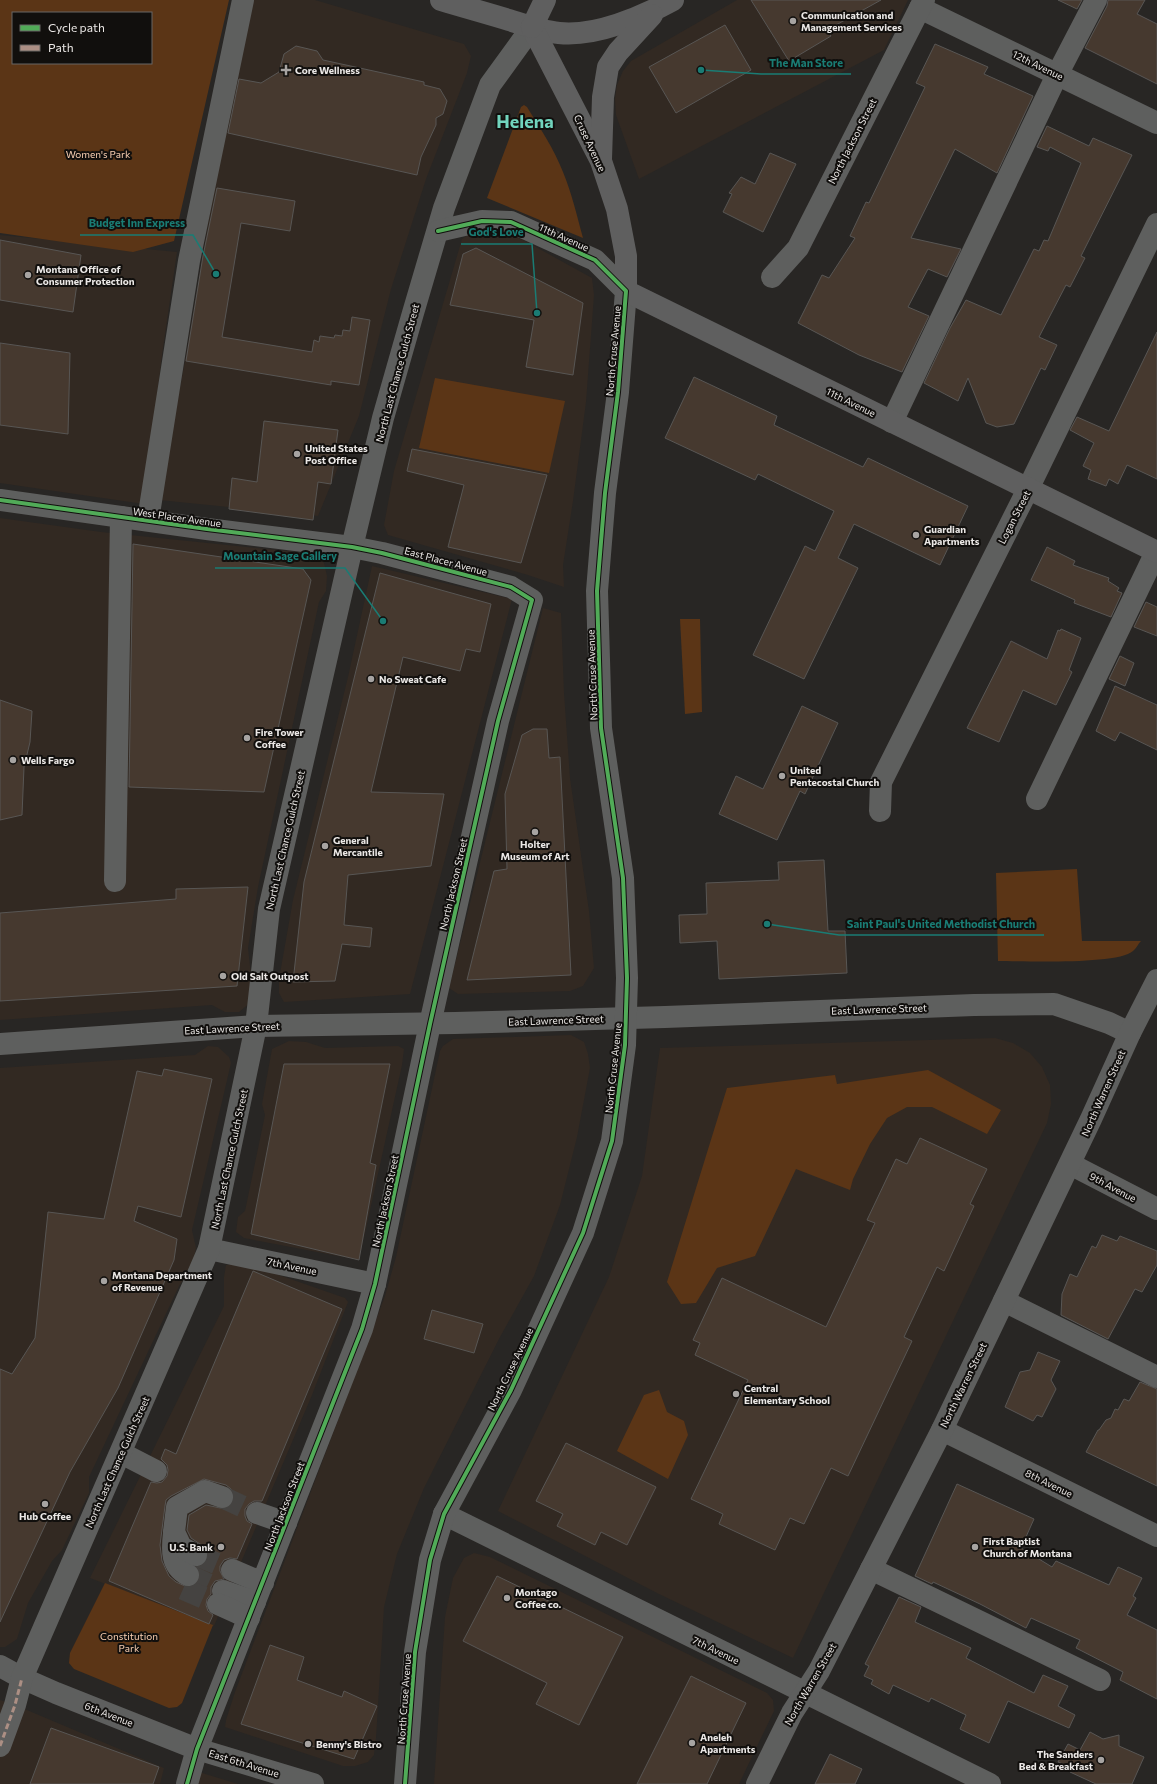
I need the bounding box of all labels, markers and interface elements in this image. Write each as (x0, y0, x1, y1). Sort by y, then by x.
place label: Communication and Management Services (801, 9, 902, 33)
legend (12, 12, 152, 64)
marker: Communication and Management Services (788, 16, 798, 26)
text: Cycle path (48, 20, 105, 34)
text: Path (48, 40, 74, 54)
street label: 12th Avenue (1011, 48, 1065, 82)
callout: The Man Store (761, 51, 851, 74)
text: The Man Store (769, 56, 843, 69)
marker: Core Wellness (280, 64, 292, 76)
place label: Core Wellness (295, 64, 360, 76)
street label: North Jackson Street (825, 96, 879, 186)
district label: Helena (496, 110, 554, 132)
street label: Cruse Avenue (572, 113, 608, 173)
park label: Women's Park (66, 148, 131, 160)
callout: Budget Inn Express (80, 212, 193, 235)
text: Budget Inn Express (89, 216, 185, 229)
callout: God's Love (461, 221, 532, 244)
street label: 11th Avenue (537, 221, 591, 253)
text: God's Love (469, 225, 524, 238)
place label: Montana Office of Consumer Protection (36, 263, 135, 287)
marker: Montana Office of Consumer Protection (23, 270, 33, 280)
street label: North Last Chance Gulch Street (373, 303, 421, 443)
street label: North Cruse Avenue (603, 305, 623, 397)
street label: 11th Avenue (824, 385, 878, 419)
place label: United States Post Office (305, 442, 368, 466)
marker: United States Post Office (292, 449, 302, 459)
street label: Logan Street (995, 488, 1033, 546)
street label: West Placer Avenue (132, 505, 222, 529)
place label: Guardian Apartments (924, 523, 980, 547)
marker: Guardian Apartments (911, 530, 921, 540)
street label: East Placer Avenue (403, 544, 489, 578)
callout: Mountain Sage Gallery (215, 545, 345, 568)
text: Mountain Sage Gallery (223, 549, 337, 562)
street label: North Cruse Avenue (584, 629, 600, 721)
place label: No Sweat Cafe (379, 673, 446, 685)
marker: No Sweat Cafe (366, 674, 376, 684)
place label: Fire Tower Coffee (255, 726, 304, 750)
marker: Fire Tower Coffee (242, 733, 252, 743)
place label: Wells Fargo (21, 754, 74, 766)
marker: Wells Fargo (8, 755, 18, 765)
place label: United Pentecostal Church (790, 764, 879, 788)
street label: North Last Chance Gulch Street (263, 769, 307, 911)
marker: United Pentecostal Church (777, 771, 787, 781)
marker: Holter Museum of Art (530, 827, 540, 837)
place label: General Mercantile (333, 834, 383, 858)
street label: North Jackson Street (437, 837, 469, 931)
place label: Holter Museum of Art (500, 838, 570, 862)
marker: General Mercantile (320, 841, 330, 851)
callout: Saint Paul's United Methodist Church (839, 912, 1044, 935)
text: Saint Paul's United Methodist Church (847, 917, 1035, 930)
place label: Old Salt Outpost (231, 970, 308, 982)
marker: Old Salt Outpost (218, 971, 228, 981)
street label: East Lawrence Street (831, 1001, 927, 1017)
street label: East Lawrence Street (508, 1012, 604, 1028)
street label: East Lawrence Street (184, 1020, 280, 1036)
street label: North Cruse Avenue (602, 1022, 624, 1114)
street label: North Warren Street (1079, 1048, 1127, 1138)
street label: North Last Chance Gulch Street (208, 1088, 250, 1230)
street label: North Jackson Street (369, 1154, 401, 1248)
street label: 9th Avenue (1088, 1170, 1138, 1204)
street label: 7th Avenue (266, 1255, 318, 1277)
place label: Montana Department of Revenue (112, 1269, 212, 1293)
marker: Montana Department of Revenue (99, 1276, 109, 1286)
street label: North Cruse Avenue (485, 1326, 535, 1412)
street label: North Warren Street (937, 1340, 989, 1430)
place label: Central Elementary School (744, 1382, 830, 1406)
marker: Central Elementary School (731, 1389, 741, 1399)
street label: North Last Chance Gulch Street (82, 1394, 152, 1530)
street label: North Jackson Street (262, 1460, 306, 1552)
street label: 8th Avenue (1023, 1466, 1075, 1500)
marker: Hub Coffee (40, 1499, 50, 1509)
place label: Hub Coffee (19, 1510, 71, 1522)
place label: First Baptist Church of Montana (983, 1535, 1072, 1559)
place label: U.S. Bank (169, 1541, 213, 1553)
marker: U.S. Bank (216, 1542, 226, 1552)
marker: First Baptist Church of Montana (970, 1542, 980, 1552)
place label: Montago Coffee co. (515, 1586, 562, 1610)
marker: Montago Coffee co. (502, 1593, 512, 1603)
park label: Constitution Park (100, 1630, 158, 1654)
street label: 7th Avenue (691, 1634, 741, 1666)
street label: North Warren Street (782, 1641, 838, 1727)
street label: North Cruse Avenue (395, 1653, 413, 1745)
street label: 6th Avenue (83, 1699, 135, 1729)
place label: Aneleh Apartments (700, 1731, 756, 1755)
place label: Benny's Bistro (316, 1738, 382, 1750)
marker: Aneleh Apartments (687, 1738, 697, 1748)
marker: Benny's Bistro (303, 1739, 313, 1749)
street label: East 6th Avenue (207, 1747, 281, 1779)
place label: The Sanders Bed & Breakfast (1019, 1748, 1093, 1772)
marker: The Sanders Bed & Breakfast (1096, 1755, 1106, 1765)

